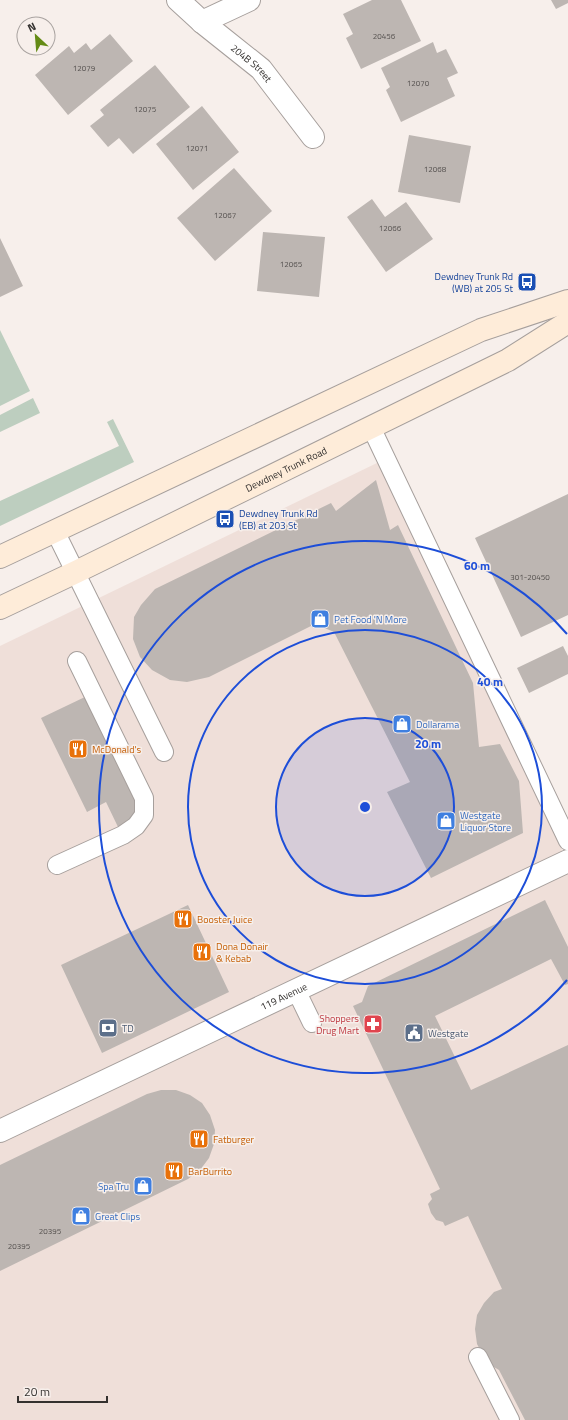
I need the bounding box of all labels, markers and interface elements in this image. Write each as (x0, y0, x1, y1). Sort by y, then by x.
north arrow (16, 16, 56, 56)
text: N (25, 18, 39, 36)
house number: 20456 (373, 30, 396, 42)
street label: 204B Street (227, 41, 276, 86)
house number: 12079 (73, 62, 96, 74)
house number: 12070 (407, 77, 430, 89)
house number: 12075 (134, 103, 157, 115)
house number: 12071 (186, 142, 208, 154)
house number: 12068 (424, 163, 447, 175)
house number: 12067 (214, 209, 236, 221)
house number: 12066 (379, 222, 402, 234)
house number: 12065 (280, 258, 303, 270)
place label: Dewdney Trunk Rd (WB) at 205 St (434, 269, 513, 296)
bus stop icon: Dewdney Trunk Rd (WB) at 205 St (516, 271, 538, 293)
street label: Dewdney Trunk Road (243, 443, 329, 496)
place label: Dewdney Trunk Rd (EB) at 203 St (239, 506, 318, 533)
bus stop icon: Dewdney Trunk Rd (EB) at 203 St (214, 508, 236, 530)
text: 60 m (464, 556, 490, 575)
house number: 301-20450 (510, 571, 550, 583)
shop icon: Pet Food 'N More (309, 608, 331, 630)
place label: Pet Food 'N More (334, 612, 407, 627)
text: 40 m (477, 672, 503, 691)
shop icon: Dollarama (391, 713, 413, 735)
place label: Dollarama (416, 717, 459, 732)
text: 20 m (415, 734, 441, 753)
restaurant icon: McDonald's (67, 738, 89, 760)
place label: McDonald's (92, 742, 141, 757)
centre of rings (358, 800, 372, 814)
place label: Westgate Liquor Store (460, 808, 511, 835)
shop icon: Westgate Liquor Store (435, 810, 457, 832)
restaurant icon: Booster Juice (172, 908, 194, 930)
place label: Booster Juice (197, 912, 252, 927)
place label: Dona Donair & Kebab (216, 939, 269, 966)
restaurant icon: Dona Donair & Kebab (191, 941, 213, 963)
street label: 119 Avenue (258, 979, 310, 1014)
place label: Shoppers Drug Mart (316, 1011, 359, 1038)
pharmacy icon: Shoppers Drug Mart (362, 1013, 384, 1035)
bank icon: TD (97, 1017, 119, 1039)
place label: TD (122, 1021, 134, 1036)
public building icon: Westgate (403, 1022, 425, 1044)
place label: Westgate (428, 1026, 469, 1041)
restaurant icon: Fatburger (188, 1128, 210, 1150)
place label: Fatburger (213, 1132, 255, 1147)
restaurant icon: BarBurrito (163, 1160, 185, 1182)
place label: BarBurrito (188, 1164, 232, 1179)
shop icon: Spa Tru (132, 1175, 154, 1197)
place label: Spa Tru (98, 1179, 129, 1194)
shop icon: Great Clips (70, 1205, 92, 1227)
place label: Great Clips (95, 1209, 140, 1224)
house number: 20395 (39, 1225, 62, 1237)
house number: 20395 (8, 1240, 31, 1252)
scale bar (18, 1378, 107, 1404)
text: 20 m (24, 1382, 50, 1401)

